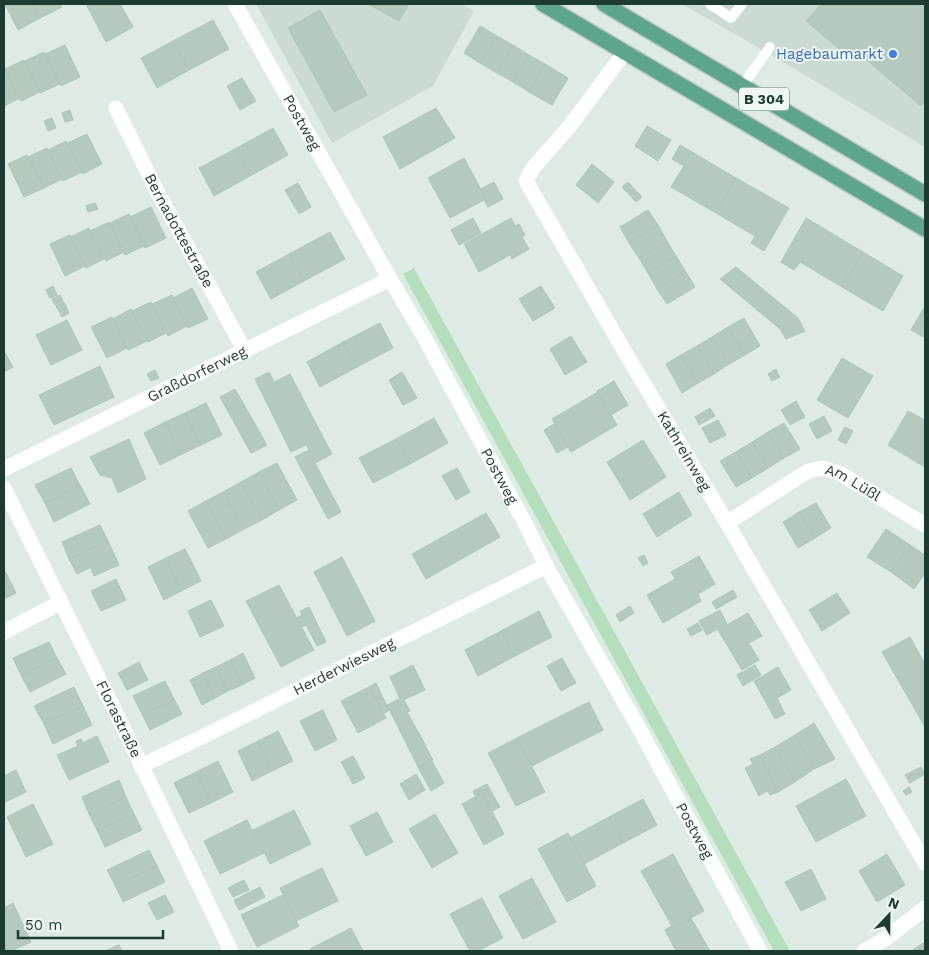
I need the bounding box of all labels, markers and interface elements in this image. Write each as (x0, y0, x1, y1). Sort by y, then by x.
place label: Hagebaumarkt (776, 45, 884, 63)
marker: Hagebaumarkt (887, 48, 899, 60)
road number: B 304 (739, 88, 789, 110)
street label: Postweg (279, 91, 325, 154)
street label: Bernadottestraße (141, 171, 217, 291)
street label: Graßdorferweg (144, 342, 250, 406)
street label: Kathreinweg (653, 408, 715, 495)
street label: Postweg (477, 445, 522, 507)
street label: Am Lüßl (823, 460, 885, 505)
street label: Herderwiesweg (290, 634, 398, 699)
street label: Florastraße (92, 677, 145, 761)
street label: Postweg (672, 800, 717, 862)
north arrow (864, 890, 914, 940)
text: N (886, 894, 902, 912)
scale bar (18, 908, 162, 940)
text: 50 m (25, 916, 62, 934)

